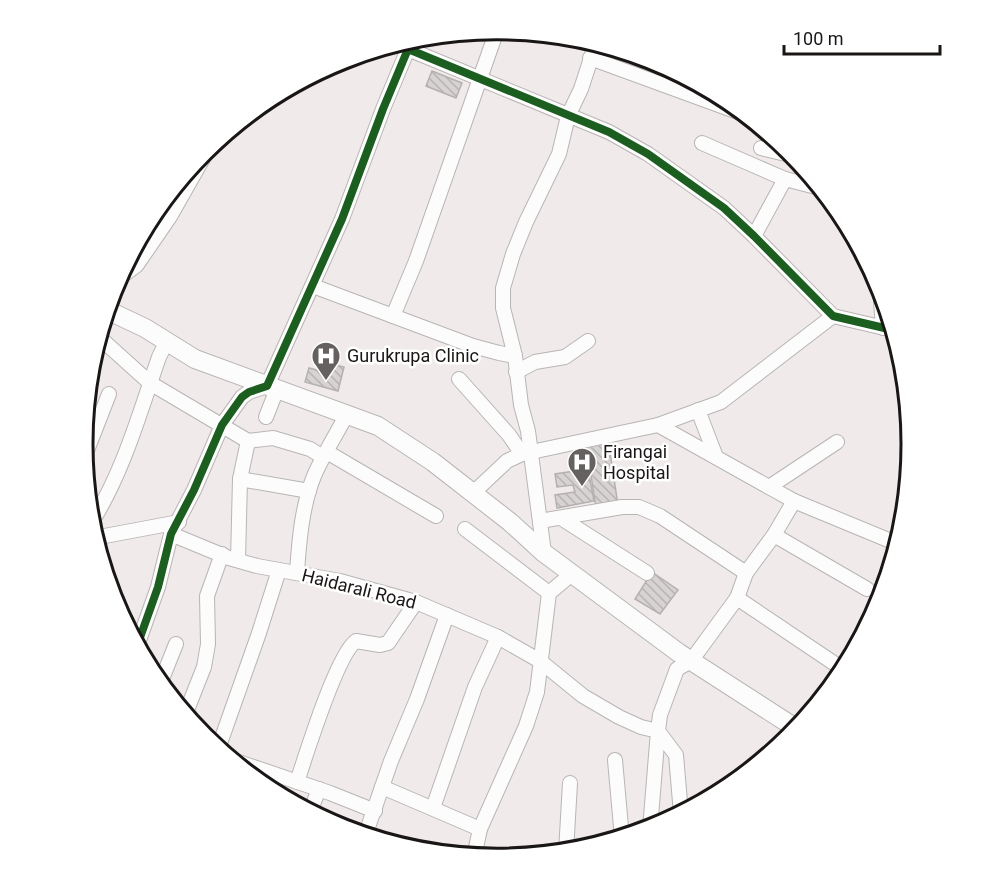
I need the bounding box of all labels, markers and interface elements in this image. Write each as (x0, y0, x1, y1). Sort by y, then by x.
scale bar (784, 18, 940, 56)
text: 100 m (793, 28, 844, 49)
hospital icon: Gurukrupa Clinic (310, 340, 342, 382)
place label: Gurukrupa Clinic (347, 345, 479, 366)
place label: Firangai Hospital (603, 441, 670, 483)
hospital icon: Firangai Hospital (566, 446, 598, 488)
street label: Haidarali Road (300, 564, 418, 613)

